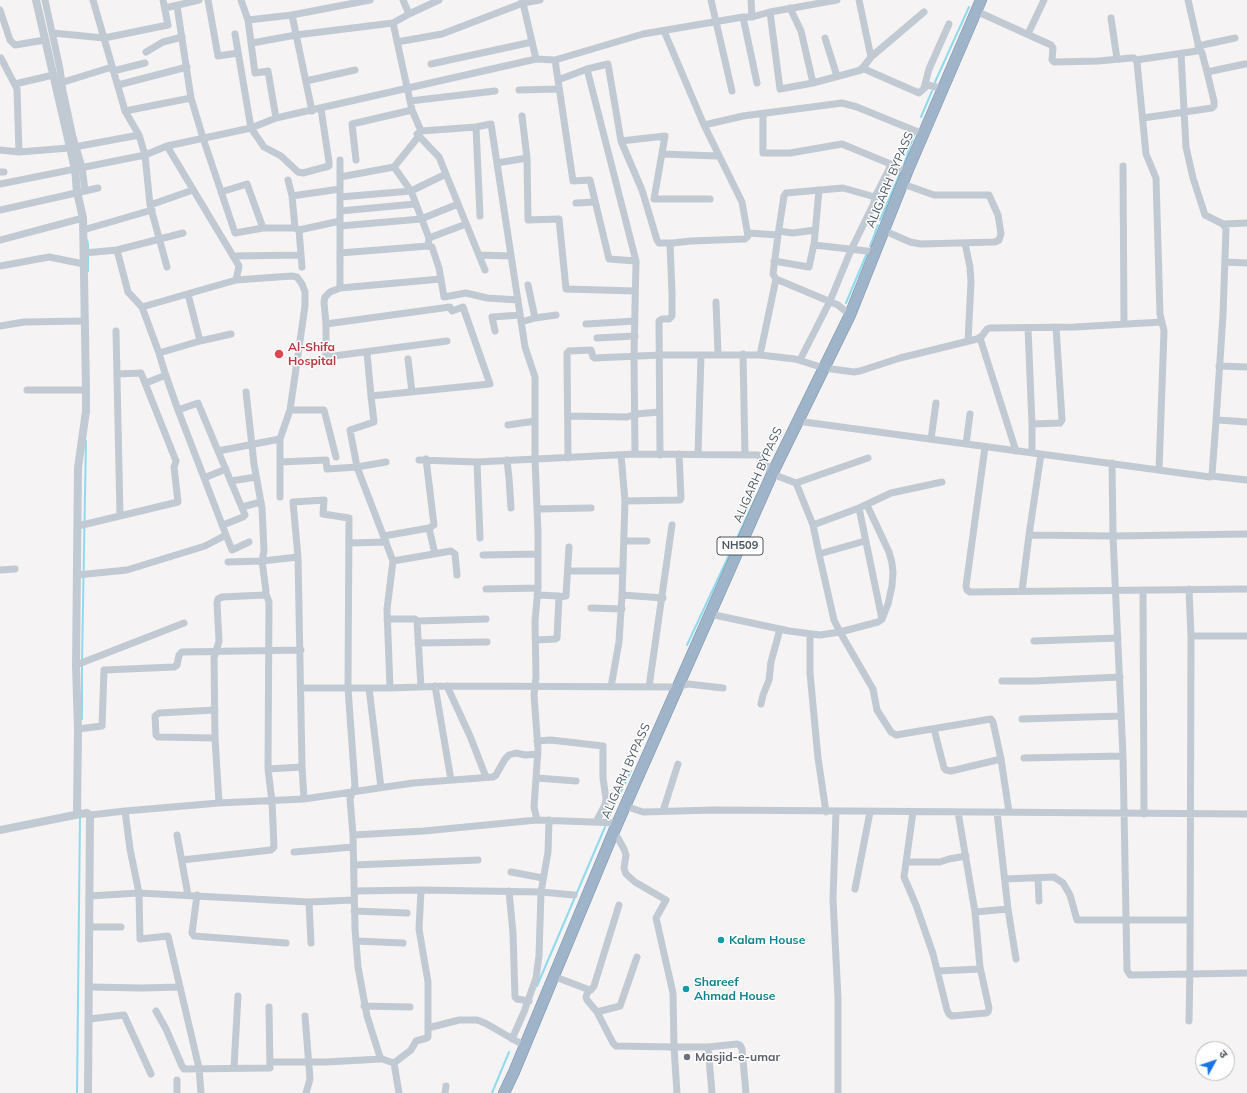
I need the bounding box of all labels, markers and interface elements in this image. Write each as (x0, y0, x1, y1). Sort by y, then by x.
street label: ALIGARH BYPASS (863, 130, 917, 230)
place label: Al-Shifa Hospital (288, 340, 336, 368)
marker: Al-Shifa Hospital (273, 348, 285, 360)
street label: ALIGARH BYPASS (731, 425, 785, 525)
road number: NH509 (717, 537, 763, 555)
street label: ALIGARH BYPASS (599, 721, 653, 821)
place label: Kalam House (729, 933, 805, 947)
marker: Kalam House (716, 935, 726, 945)
place label: Shareef Ahmad House (694, 975, 775, 1003)
marker: Shareef Ahmad House (681, 984, 691, 994)
north arrow (1195, 1041, 1235, 1081)
text: उ (1216, 1047, 1231, 1061)
place label: Masjid-e-umar (695, 1050, 780, 1064)
marker: Masjid-e-umar (682, 1052, 692, 1062)

